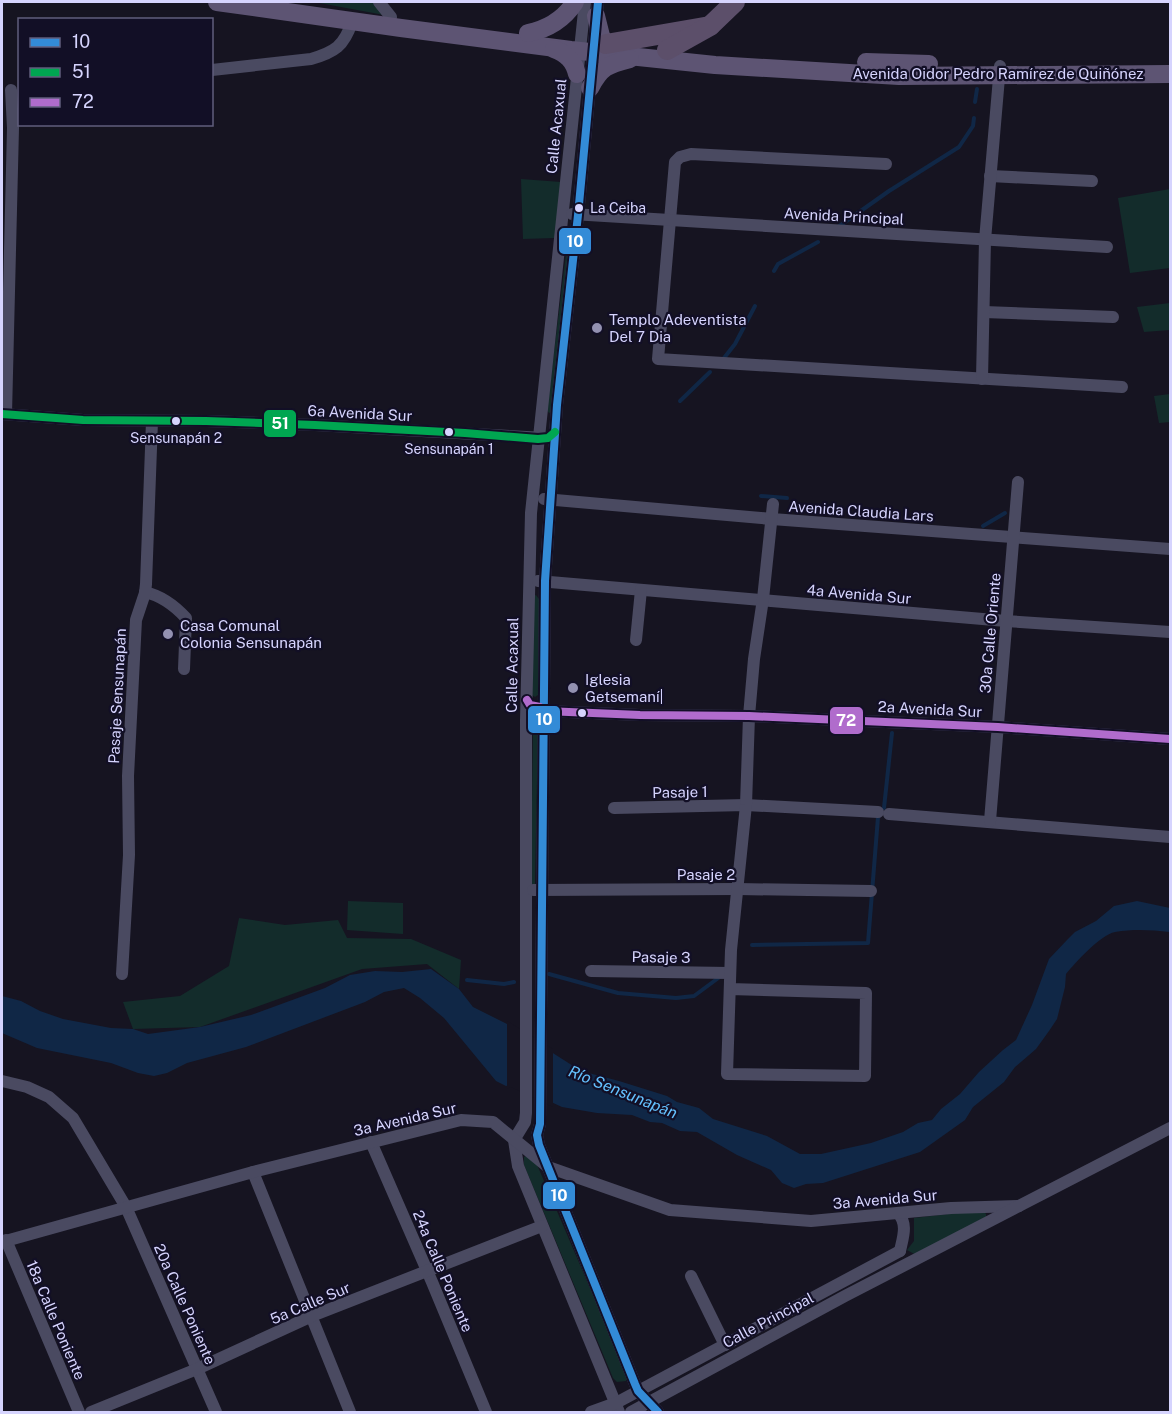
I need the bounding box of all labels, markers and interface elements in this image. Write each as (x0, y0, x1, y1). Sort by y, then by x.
legend (18, 18, 213, 126)
text: 10 (72, 31, 90, 52)
text: 51 (72, 61, 91, 82)
street label: Avenida Oidor Pedro Ramírez de Quiñónez (852, 65, 1144, 82)
street label: Calle Acaxual (543, 78, 569, 174)
text: 72 (72, 91, 94, 112)
place label: La Ceiba (590, 200, 646, 216)
marker: La Ceiba (573, 202, 585, 214)
street label: Avenida Principal (783, 204, 905, 228)
line badge: 10 (558, 227, 592, 255)
text: 10 (566, 232, 584, 251)
place label: Templo Adeventista Del 7 Dia (609, 311, 747, 345)
marker: Templo Adeventista Del 7 Dia (590, 321, 604, 335)
street label: 6a Avenida Sur (307, 402, 413, 424)
line badge: 51 (263, 409, 297, 438)
text: 51 (271, 414, 289, 433)
marker: Sensunapán 2 (170, 415, 182, 427)
marker: Sensunapán 1 (443, 426, 455, 438)
place label: Sensunapán 2 (130, 430, 222, 446)
place label: Sensunapán 1 (404, 441, 494, 457)
street label: Avenida Claudia Lars (788, 497, 934, 525)
street label: 30a Calle Oriente (976, 572, 1004, 694)
street label: 4a Avenida Sur (806, 581, 912, 607)
place label: Casa Comunal Colonia Sensunapán (180, 617, 322, 651)
street label: Calle Acaxual (503, 617, 521, 713)
marker: Casa Comunal Colonia Sensunapán (161, 627, 175, 641)
street label: Pasaje Sensunapán (105, 628, 129, 764)
place label: Iglesia Getsemaní| (585, 671, 664, 705)
marker: Iglesia Getsemaní| (566, 681, 580, 695)
street label: 2a Avenida Sur (877, 698, 983, 720)
line badge: 10 (527, 705, 561, 734)
line badge: 72 (829, 706, 864, 735)
unlabelled marker (576, 707, 588, 719)
text: 10 (535, 710, 553, 729)
text: 72 (836, 711, 856, 730)
street label: Pasaje 1 (652, 783, 708, 801)
street label: Pasaje 2 (677, 866, 735, 883)
street label: Pasaje 3 (631, 948, 691, 966)
water label: Río Sensunapán (566, 1062, 680, 1123)
street label: 3a Avenida Sur (352, 1099, 458, 1139)
line badge: 10 (542, 1181, 576, 1210)
text: 10 (550, 1186, 568, 1205)
street label: 3a Avenida Sur (832, 1186, 938, 1212)
street label: 24a Calle Poniente (410, 1208, 476, 1334)
street label: 20a Calle Poniente (151, 1241, 219, 1367)
street label: 18a Calle Poniente (23, 1258, 89, 1382)
street label: 5a Calle Sur (267, 1278, 353, 1327)
street label: Calle Principal (720, 1289, 816, 1351)

